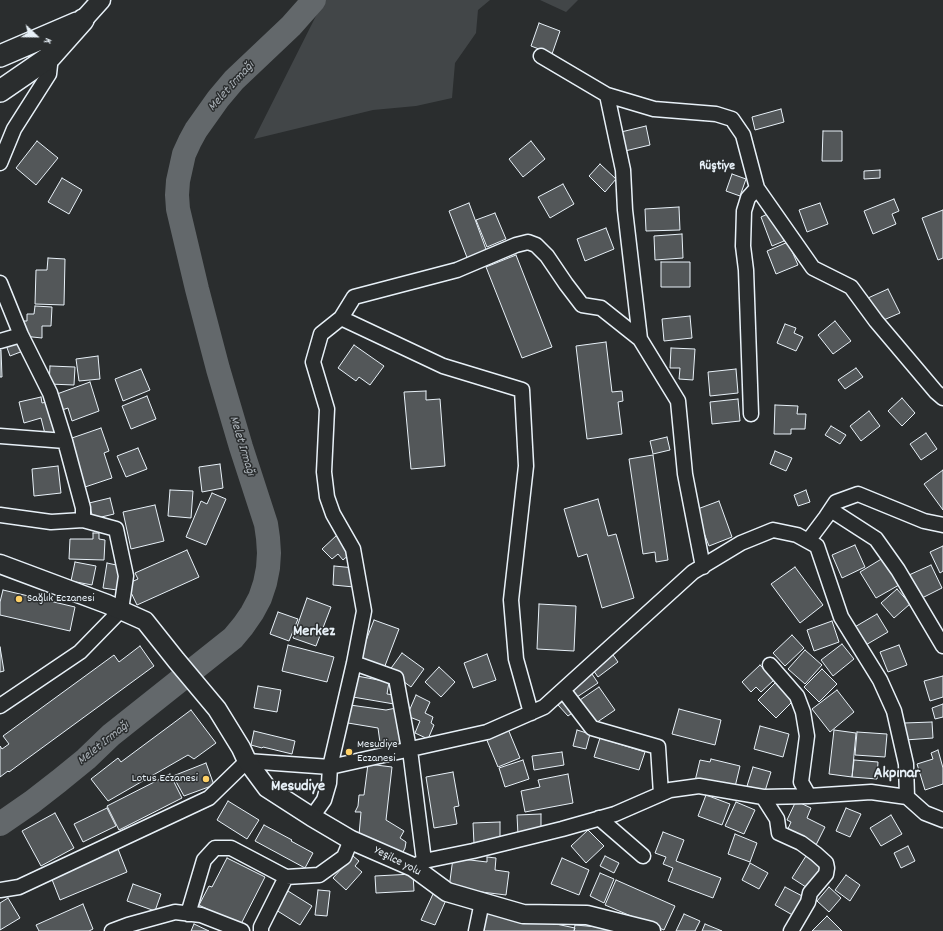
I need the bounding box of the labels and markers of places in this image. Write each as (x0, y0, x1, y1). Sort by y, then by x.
place label: Sağlık Eczanesi (27, 592, 94, 606)
marker: Sağlık Eczanesi (14, 594, 24, 604)
place label: Mesudiye Eczanesi (357, 738, 397, 766)
marker: Mesudiye Eczanesi (344, 747, 354, 757)
place label: Lotus Eczanesi (132, 772, 198, 786)
marker: Lotus Eczanesi (201, 774, 211, 784)

